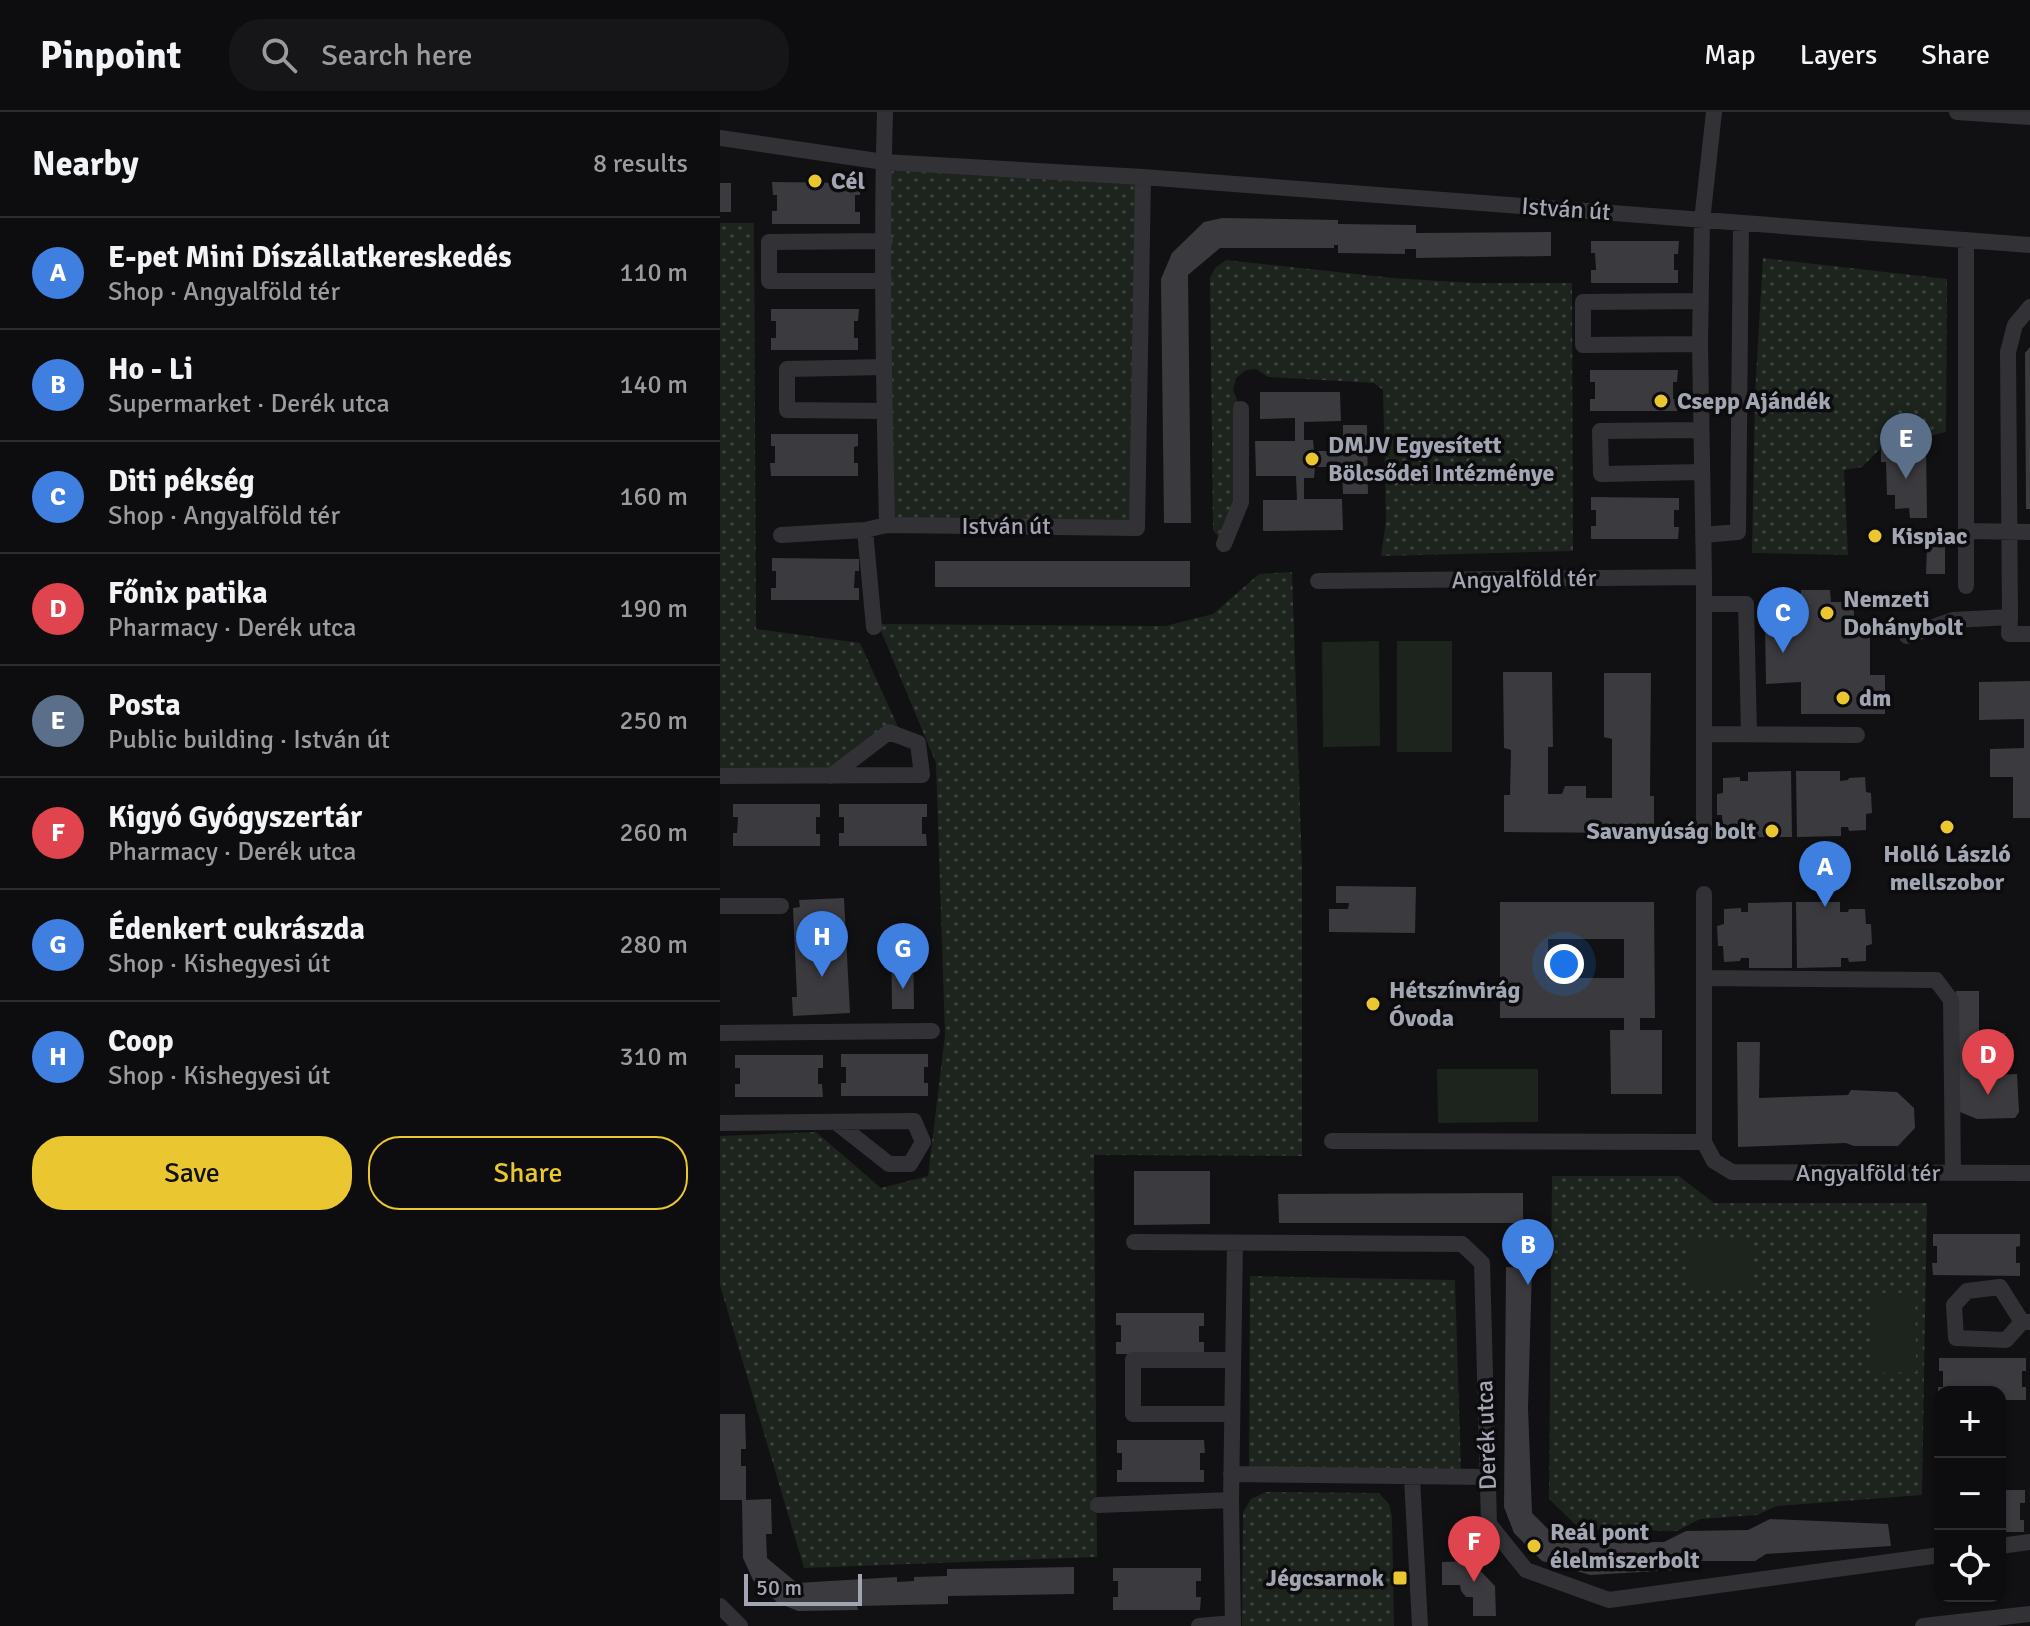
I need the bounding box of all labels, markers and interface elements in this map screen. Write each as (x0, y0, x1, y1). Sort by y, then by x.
search box (229, 19, 789, 91)
text: Pinpoint (40, 32, 181, 79)
icon: search (257, 33, 301, 77)
text: Search here (321, 37, 472, 74)
text: Map (1704, 38, 1756, 72)
text: Layers (1800, 38, 1877, 72)
text: Share (1921, 38, 1990, 72)
text: Nearby (32, 143, 139, 185)
text: 8 results (593, 148, 688, 180)
place label: Cél (831, 166, 865, 196)
marker: Cél (806, 172, 824, 190)
street label: István út (1520, 191, 1612, 227)
text: E-pet Mini Díszállatkereskedés (108, 239, 512, 276)
text: A (50, 257, 66, 289)
text: 110 m (619, 257, 688, 289)
text: Shop · Angyalföld tér (108, 276, 340, 308)
text: Ho - Li (108, 351, 193, 388)
text: B (50, 369, 66, 401)
text: 140 m (619, 369, 688, 401)
place label: Csepp Ajándék (1677, 386, 1831, 416)
text: Supermarket · Derék utca (108, 388, 390, 420)
marker: Csepp Ajándék (1652, 392, 1670, 410)
pin: E (1880, 413, 1932, 479)
place label: DMJV Egyesített Bölcsődei Intézménye (1328, 430, 1554, 488)
marker: DMJV Egyesített Bölcsődei Intézménye (1303, 450, 1321, 468)
text: Diti pékség (108, 463, 255, 500)
text: C (50, 481, 66, 513)
text: 160 m (619, 481, 688, 513)
text: Shop · Angyalföld tér (108, 500, 340, 532)
street label: István út (961, 511, 1051, 541)
place label: Kispiac (1891, 521, 1967, 551)
marker: Kispiac (1866, 527, 1884, 545)
street label: Angyalföld tér (1451, 563, 1597, 595)
text: Főnix patika (108, 575, 268, 612)
place label: Nemzeti Dohánybolt (1843, 584, 1963, 642)
pin: C (1757, 587, 1809, 653)
text: D (49, 593, 67, 625)
text: 190 m (619, 593, 688, 625)
marker: Nemzeti Dohánybolt (1818, 604, 1836, 622)
text: Pharmacy · Derék utca (108, 612, 356, 644)
place label: dm (1859, 683, 1891, 713)
text: Posta (108, 687, 181, 724)
marker: dm (1834, 689, 1852, 707)
text: E (51, 705, 65, 737)
text: 250 m (619, 705, 688, 737)
text: Public building · István út (108, 724, 390, 756)
text: Kigyó Gyógyszertár (108, 799, 362, 836)
place label: Savanyúság bolt (1586, 816, 1756, 846)
text: F (51, 817, 65, 849)
text: 260 m (619, 817, 688, 849)
marker: Holló László mellszobor (1938, 818, 1956, 836)
marker: Savanyúság bolt (1763, 822, 1781, 840)
text: Pharmacy · Derék utca (108, 836, 356, 868)
place label: Holló László mellszobor (1883, 839, 2011, 897)
pin: A (1799, 841, 1851, 907)
text: Édenkert cukrászda (108, 911, 365, 948)
pin: H (796, 911, 848, 977)
pin: G (877, 923, 929, 989)
text: G (49, 929, 67, 961)
text: 280 m (619, 929, 688, 961)
your location (1544, 944, 1584, 984)
text: Shop · Kishegyesi út (108, 948, 330, 980)
place label: Hétszínvirág Óvoda (1389, 975, 1521, 1033)
marker: Hétszínvirág Óvoda (1364, 995, 1382, 1013)
text: Coop (108, 1023, 174, 1060)
pin: D (1962, 1029, 2014, 1095)
text: H (49, 1041, 67, 1073)
text: 310 m (619, 1041, 688, 1073)
text: Shop · Kishegyesi út (108, 1060, 330, 1092)
button: Save (32, 1136, 352, 1210)
button: Share (368, 1136, 688, 1210)
street label: Angyalföld tér (1796, 1158, 1940, 1188)
pin: B (1502, 1219, 1554, 1285)
street label: Derék utca (1469, 1379, 1503, 1491)
map controls (1934, 1386, 2006, 1602)
button: + (1934, 1386, 2006, 1458)
button: − (1934, 1458, 2006, 1530)
pin: F (1448, 1516, 1500, 1582)
place label: Reál pont élelmiszerbolt (1550, 1517, 1699, 1575)
button: locate (1934, 1530, 2006, 1602)
marker: Reál pont élelmiszerbolt (1525, 1537, 1543, 1555)
place label: Jégcsarnok (1266, 1563, 1384, 1593)
marker: Jégcsarnok (1391, 1569, 1409, 1587)
scale bar (744, 1570, 862, 1606)
text: 50 m (756, 1574, 802, 1601)

